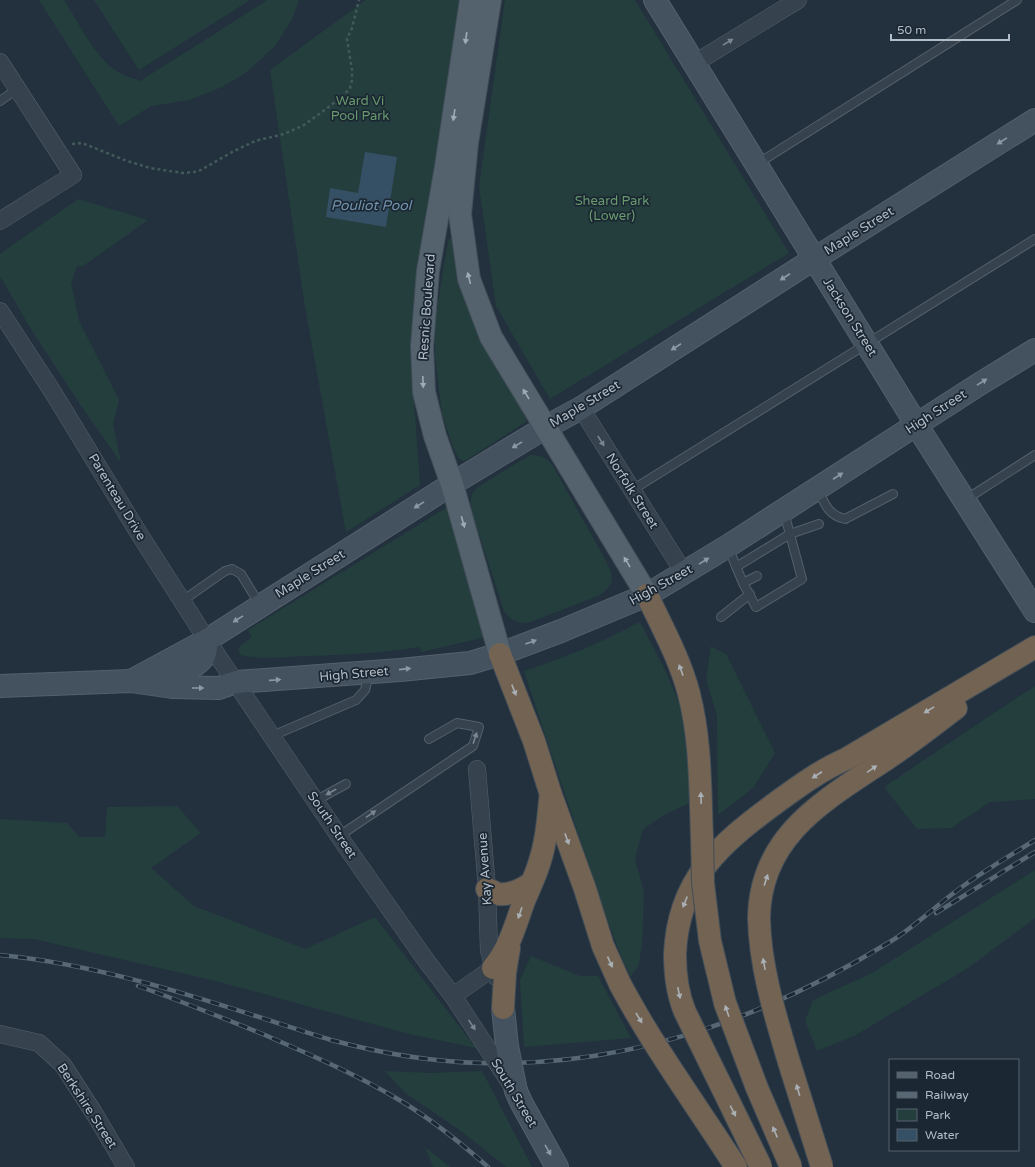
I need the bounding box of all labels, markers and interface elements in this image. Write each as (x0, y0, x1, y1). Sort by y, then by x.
scale bar (891, 16, 1009, 42)
text: 50 m (897, 23, 926, 37)
one-way arrow (463, 32, 469, 44)
one-way arrow (722, 39, 734, 46)
park label: Ward Vi Pool Park (331, 93, 389, 124)
one-way arrow (451, 109, 457, 121)
one-way arrow (997, 137, 1007, 145)
park label: Sheard Park (Lower) (575, 193, 649, 224)
water label: Pouliot Pool (331, 197, 413, 214)
street label: Maple Street (821, 203, 897, 259)
street label: Resnic Boulevard (415, 253, 439, 361)
one-way arrow (466, 272, 472, 284)
one-way arrow (780, 273, 790, 281)
street label: Jackson Street (819, 275, 881, 359)
one-way arrow (670, 344, 682, 351)
one-way arrow (420, 376, 427, 388)
street label: Maple Street (547, 377, 623, 431)
one-way arrow (976, 379, 988, 386)
street label: High Street (902, 386, 970, 438)
one-way arrow (522, 388, 529, 400)
one-way arrow (598, 435, 605, 447)
one-way arrow (511, 441, 523, 448)
street label: Norfolk Street (602, 450, 662, 532)
street label: Parenteau Drive (85, 451, 149, 543)
one-way arrow (833, 472, 843, 480)
one-way arrow (414, 501, 424, 509)
one-way arrow (460, 516, 466, 528)
street label: Maple Street (272, 546, 348, 602)
one-way arrow (623, 557, 631, 567)
one-way arrow (698, 557, 710, 564)
street label: High Street (627, 561, 695, 609)
one-way arrow (232, 616, 244, 623)
one-way arrow (526, 639, 538, 645)
street label: High Street (319, 663, 389, 685)
one-way arrow (678, 664, 684, 676)
one-way arrow (399, 666, 411, 673)
one-way arrow (269, 676, 281, 683)
one-way arrow (192, 685, 205, 691)
one-way arrow (512, 685, 518, 697)
one-way arrow (923, 706, 935, 713)
one-way arrow (472, 732, 478, 744)
one-way arrow (867, 765, 877, 773)
one-way arrow (811, 771, 822, 778)
street label: South Street (304, 789, 360, 862)
one-way arrow (325, 789, 336, 796)
one-way arrow (697, 792, 704, 804)
one-way arrow (366, 810, 376, 818)
street label: Kay Avenue (474, 832, 496, 906)
one-way arrow (564, 834, 570, 846)
one-way arrow (763, 874, 769, 886)
one-way arrow (682, 897, 688, 909)
one-way arrow (516, 908, 522, 920)
one-way arrow (607, 956, 613, 967)
one-way arrow (760, 958, 766, 970)
one-way arrow (676, 987, 682, 999)
one-way arrow (724, 1004, 730, 1016)
one-way arrow (636, 1012, 643, 1024)
one-way arrow (468, 1020, 476, 1030)
street label: South Street (487, 1056, 541, 1130)
legend (889, 1059, 1019, 1151)
street label: Berkshire Street (54, 1060, 121, 1152)
text: Road (925, 1068, 955, 1082)
one-way arrow (795, 1083, 801, 1095)
text: Railway (925, 1088, 969, 1102)
one-way arrow (730, 1105, 736, 1117)
text: Park (925, 1108, 951, 1122)
one-way arrow (772, 1126, 778, 1137)
text: Water (925, 1128, 960, 1142)
one-way arrow (544, 1144, 551, 1155)

